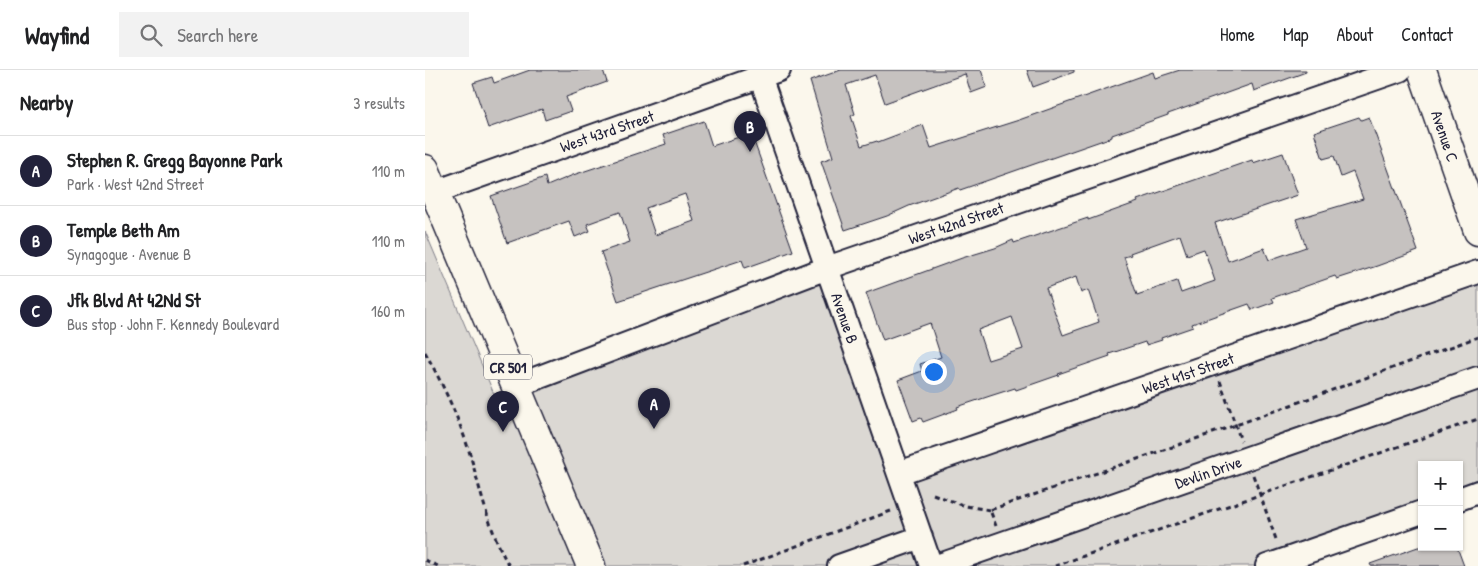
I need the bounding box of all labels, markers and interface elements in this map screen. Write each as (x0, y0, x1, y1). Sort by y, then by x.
search box (119, 12, 469, 57)
text: Wayfind (25, 19, 89, 51)
icon: search (137, 21, 165, 49)
text: Search here (177, 22, 258, 48)
text: Home (1220, 22, 1255, 47)
text: Map (1283, 22, 1308, 47)
text: About (1336, 22, 1373, 47)
text: Contact (1401, 22, 1453, 47)
text: Nearby (20, 88, 73, 117)
text: 3 results (353, 92, 405, 114)
street label: West 43rd Street (557, 104, 657, 157)
street label: Avenue C (1426, 107, 1464, 165)
pin: B (734, 111, 766, 152)
text: Stephen R. Gregg Bayonne Park (67, 147, 282, 173)
text: A (32, 160, 40, 182)
text: 110 m (372, 160, 405, 182)
text: Park · West 42nd Street (67, 173, 204, 195)
street label: West 42nd Street (905, 196, 1007, 250)
text: Temple Beth Am (67, 217, 180, 243)
text: B (32, 230, 40, 252)
text: 110 m (372, 230, 405, 252)
text: Synagogue · Avenue B (67, 243, 191, 265)
text: Jfk Blvd At 42Nd St (67, 287, 201, 313)
street label: Avenue B (826, 290, 864, 346)
text: C (32, 300, 40, 322)
text: 160 m (371, 300, 405, 322)
text: Bus stop · John F. Kennedy Boulevard (67, 313, 279, 335)
street label: West 41st Street (1139, 347, 1237, 399)
road number: CR 501 (484, 354, 532, 380)
your location (921, 359, 947, 385)
pin: A (638, 388, 670, 429)
pin: C (487, 391, 519, 432)
street label: Devlin Drive (1172, 450, 1245, 494)
map controls (1418, 461, 1463, 551)
button: + (1418, 461, 1463, 506)
button: − (1418, 506, 1463, 551)

